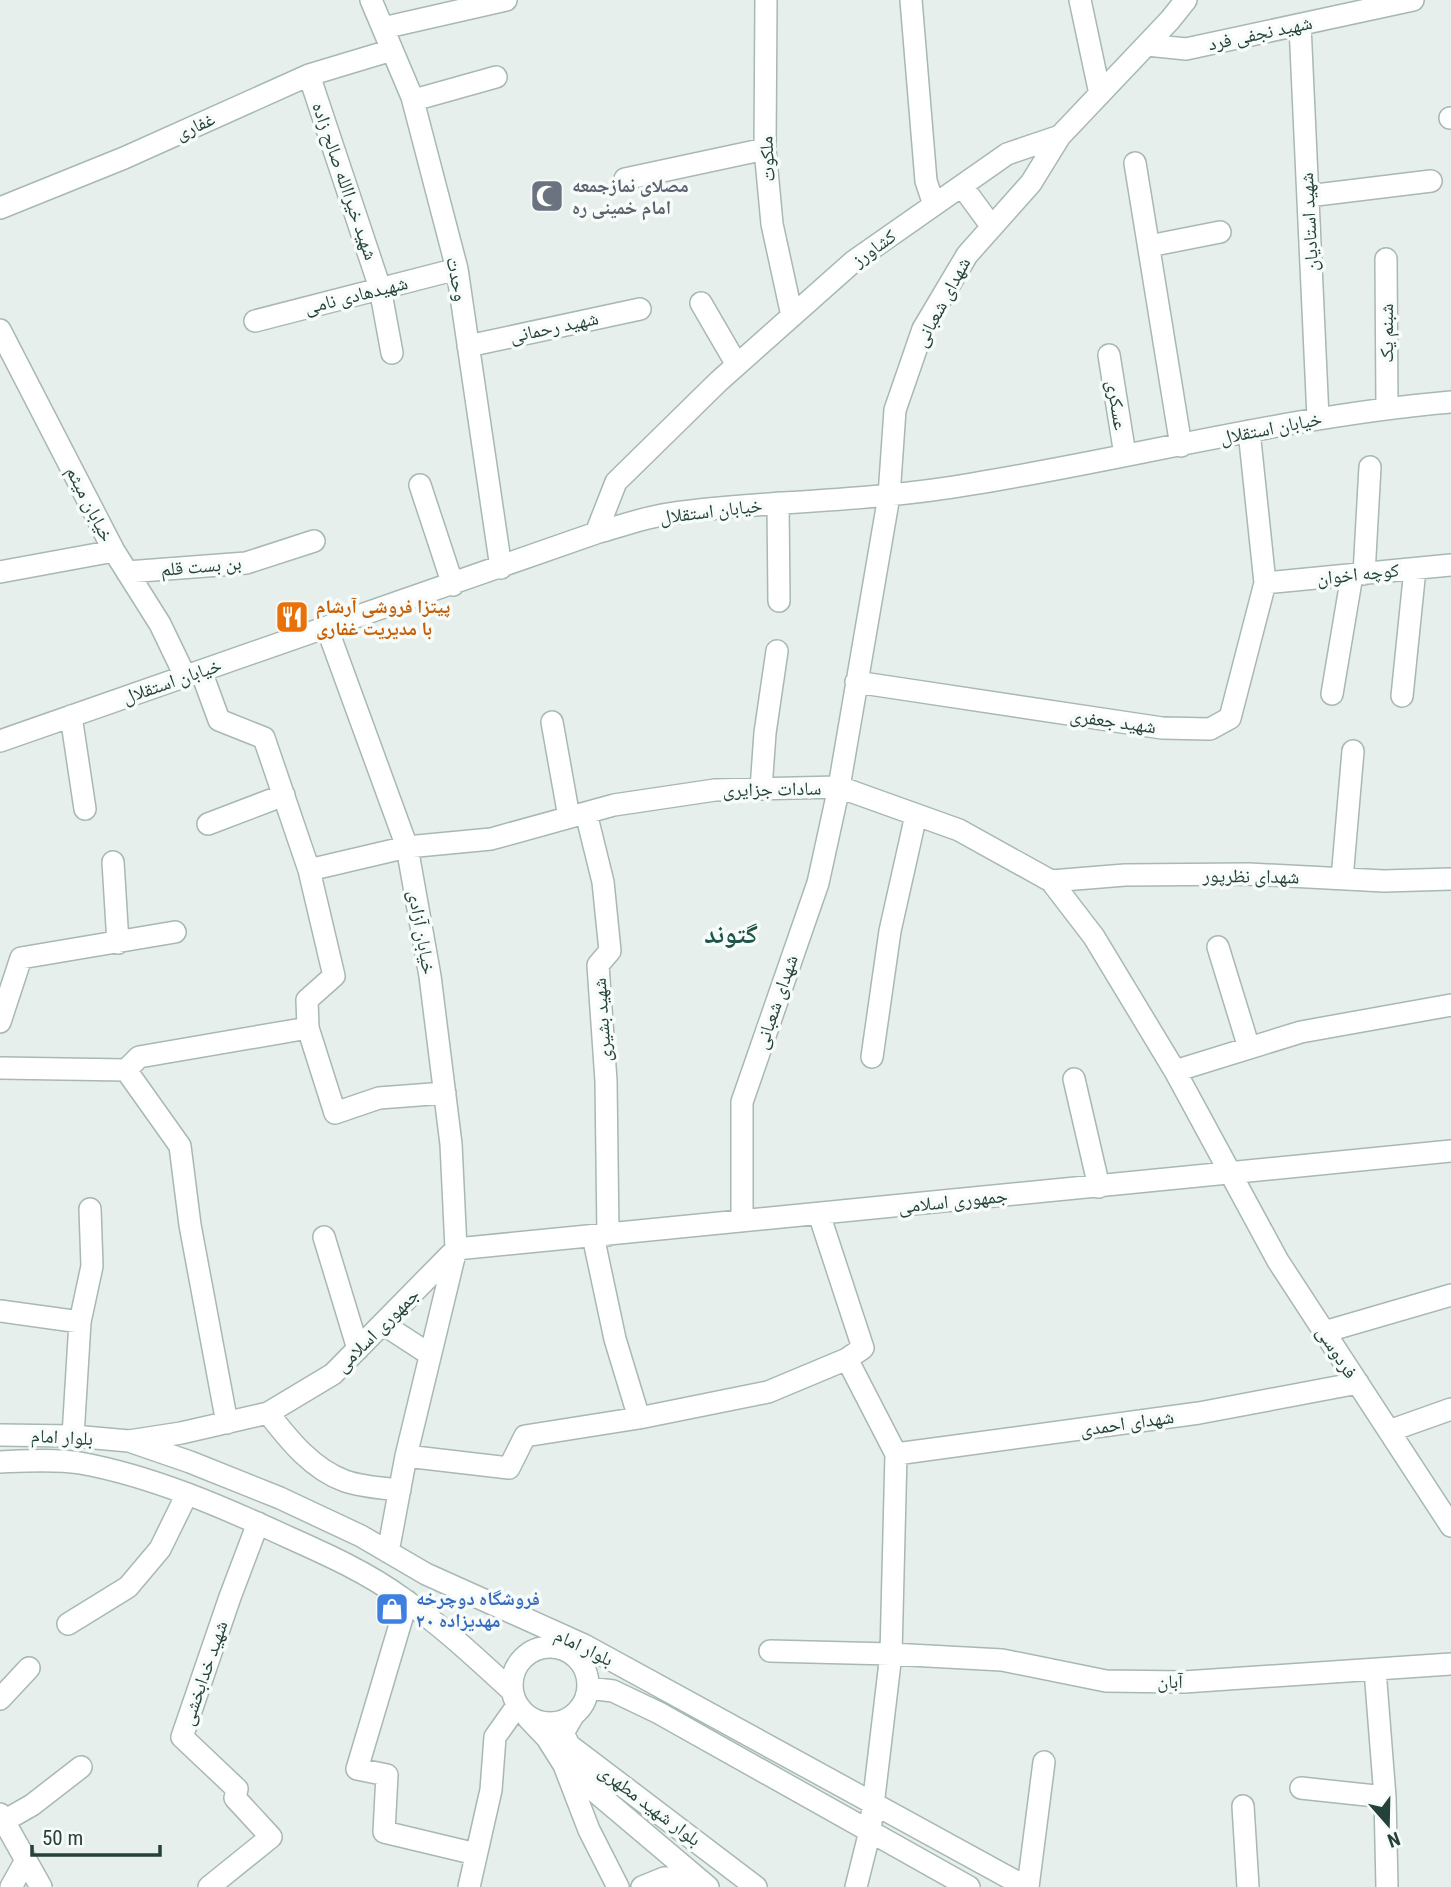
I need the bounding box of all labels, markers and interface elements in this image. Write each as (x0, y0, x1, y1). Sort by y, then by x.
street label: شهید نجفی فرد (1206, 11, 1314, 55)
street label: شهید خیراالله صالح زاده (306, 99, 383, 263)
street label: غفاری (172, 107, 219, 145)
street label: ملکوت (754, 136, 780, 182)
street label: شهید استادیان (1295, 172, 1323, 272)
place label: مصلای نمازجمعه امام خمینی ره (572, 174, 689, 221)
mosque icon: مصلای نمازجمعه امام خمینی ره (528, 177, 566, 215)
street label: کشاورز (847, 224, 901, 272)
street label: شهدای شعبانی (909, 253, 975, 351)
street label: وحدت (441, 255, 473, 303)
street label: شهیدهادی نامی (302, 271, 410, 319)
street label: شبنم یک (1375, 303, 1399, 363)
street label: شهید رحمانی (507, 306, 601, 348)
street label: عسکری (1102, 378, 1132, 432)
street label: خیابان استقلال (1218, 407, 1324, 449)
street label: خیابان میثم (60, 462, 119, 546)
street label: خیابان استقلال (658, 493, 764, 529)
street label: بن بست قلم (160, 551, 242, 582)
street label: کوچه اخوان (1316, 558, 1401, 590)
place label: پیتزا فروشی آرشام با مدیریت غفاری (316, 595, 450, 640)
restaurant icon: پیتزا فروشی آرشام با مدیریت غفاری (273, 598, 311, 636)
street label: خیابان استقلال (119, 653, 225, 709)
street label: شهید جعفری (1068, 704, 1158, 738)
street label: سادات جزایری (722, 777, 822, 801)
street label: شهدای نظرپور (1201, 864, 1300, 888)
street label: خیابان آزادی (403, 888, 441, 976)
district label: گتوند (704, 919, 758, 949)
street label: شهدای شعبانی (749, 952, 803, 1052)
street label: شهید بشیری (588, 977, 616, 1063)
street label: جمهوری اسلامی (897, 1184, 1009, 1218)
street label: جمهوری اسلامی (330, 1283, 424, 1377)
street label: فردوسی (1312, 1321, 1362, 1383)
street label: شهدای احمدی (1079, 1405, 1175, 1441)
street label: بلوار امام (30, 1424, 94, 1452)
place label: فروشگاه دوچرخه ۲۰ مهدیزاده (416, 1587, 540, 1632)
shop icon: فروشگاه دوچرخه ۲۰ مهدیزاده (373, 1590, 411, 1628)
street label: شهید خدابخشی (175, 1618, 233, 1728)
street label: بلوار امام (550, 1623, 617, 1673)
street label: آبان (1157, 1670, 1184, 1693)
street label: بلوار شهید مطهری (594, 1759, 706, 1851)
north arrow (1353, 1789, 1423, 1859)
scale bar (32, 1814, 159, 1858)
text: 50 m (42, 1826, 83, 1850)
text: N (1384, 1827, 1403, 1852)

